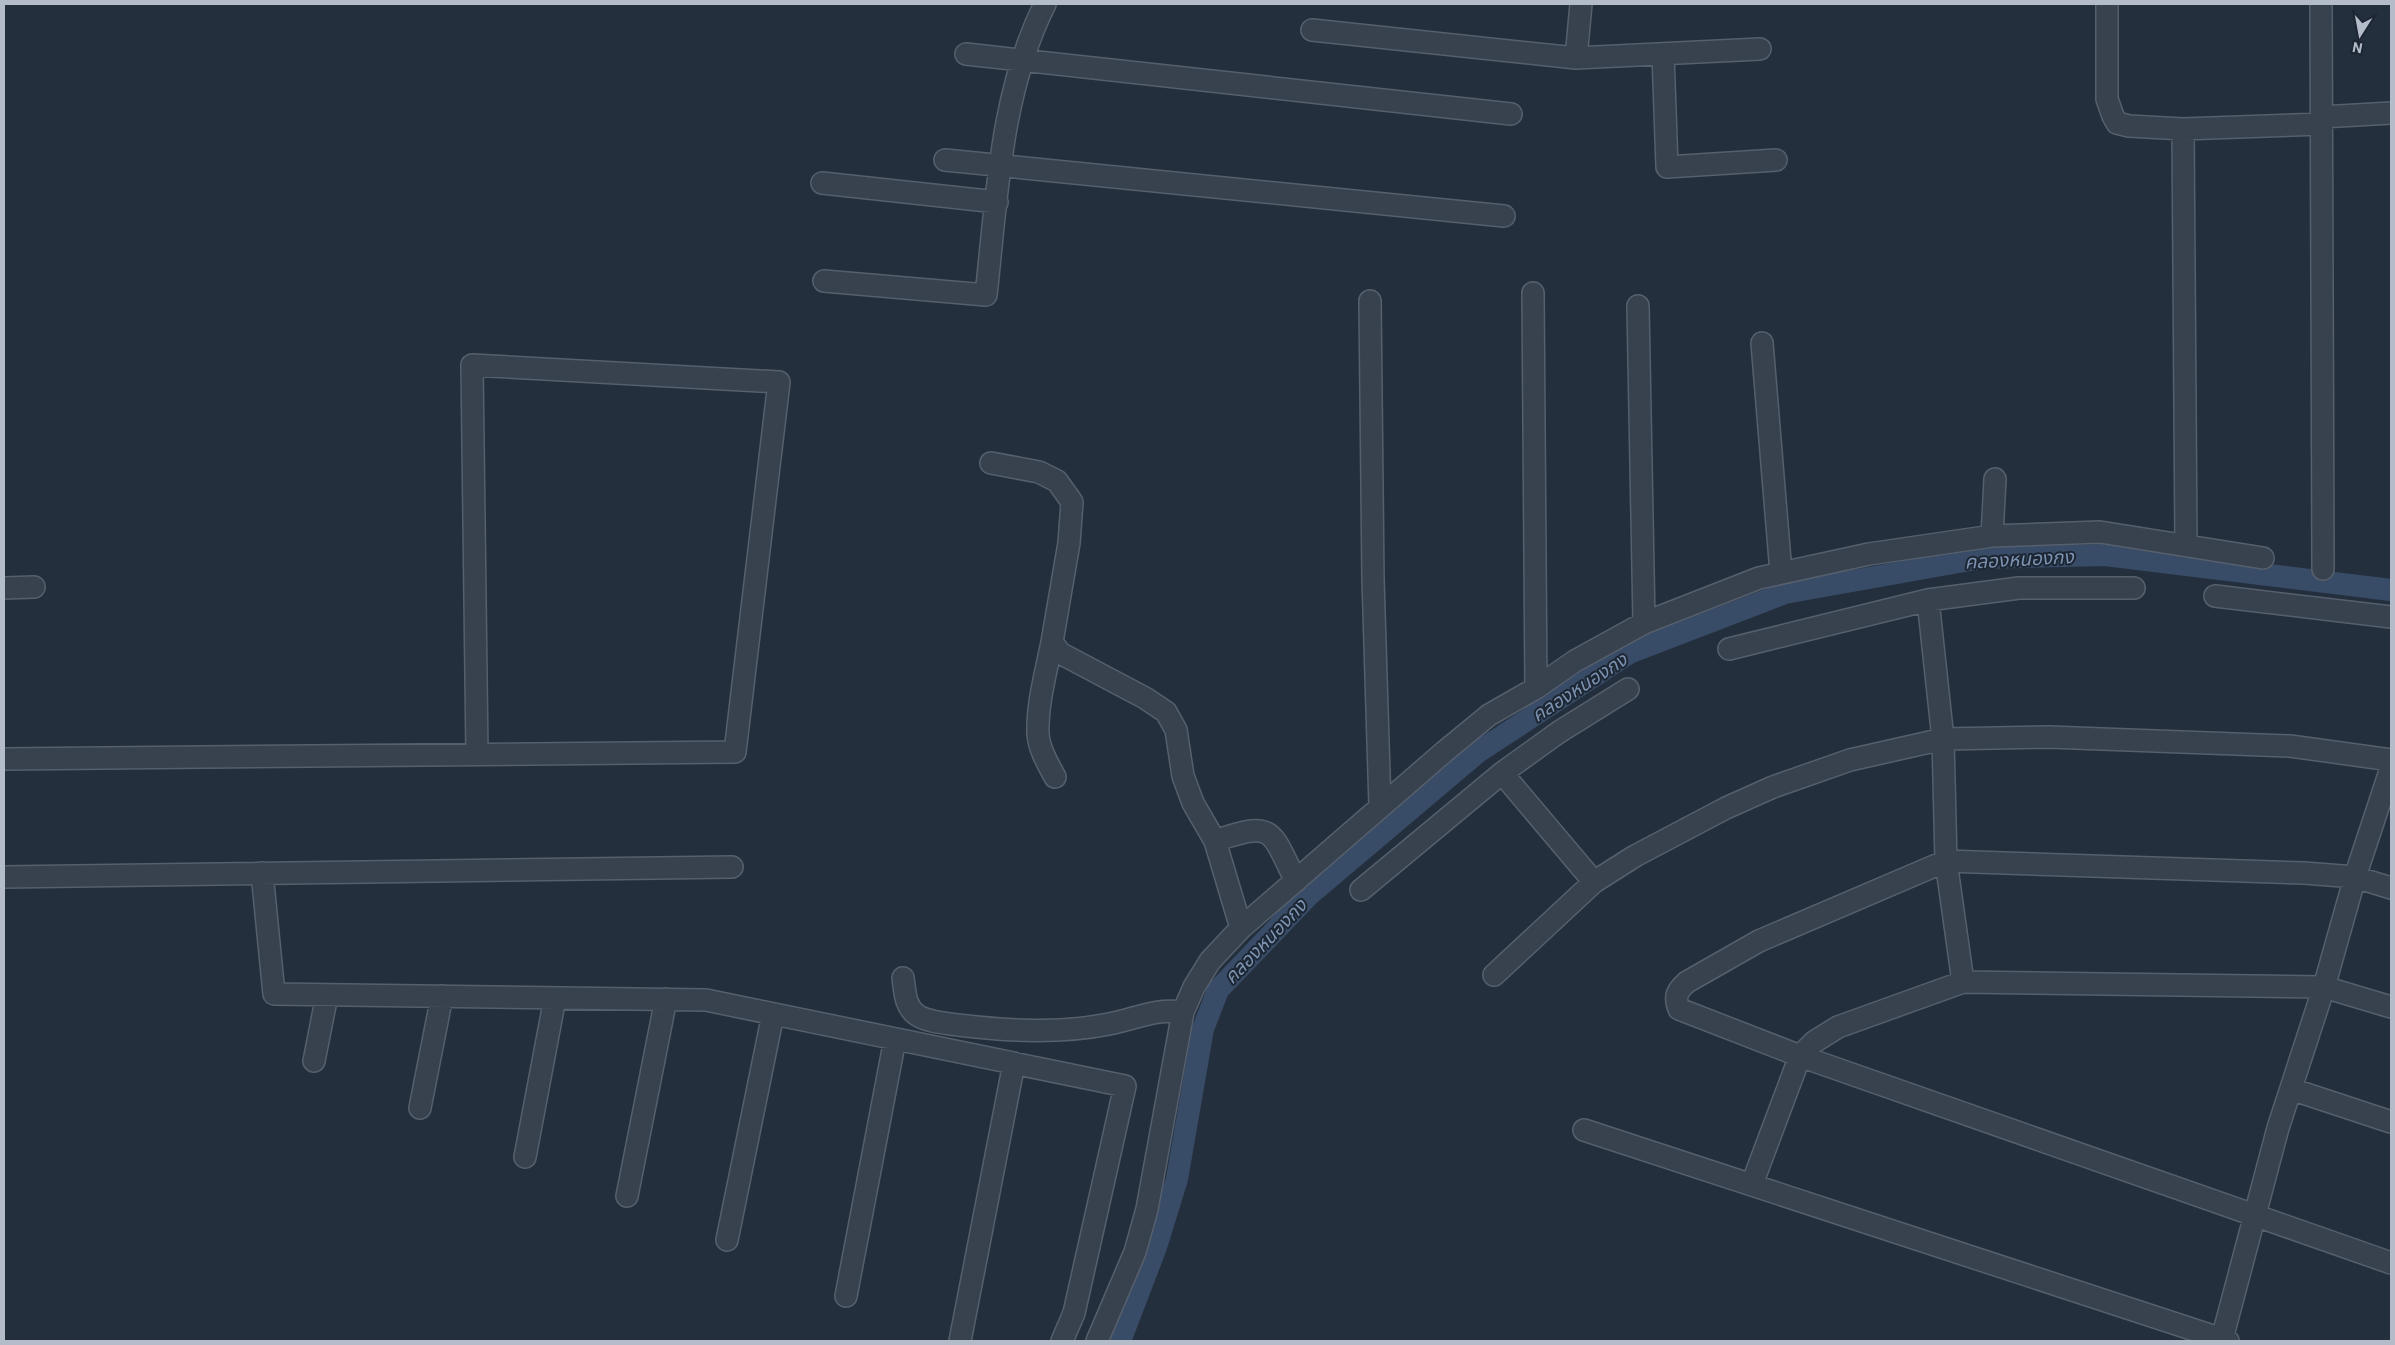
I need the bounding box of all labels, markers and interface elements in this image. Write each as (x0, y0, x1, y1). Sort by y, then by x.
north arrow (2335, 10, 2385, 60)
text: N (2351, 39, 2364, 57)
water label: คลองหนองกง (1964, 545, 2075, 574)
water label: คลองหนองกง (1527, 648, 1632, 727)
water label: คลองหนองกง (1219, 894, 1312, 989)

